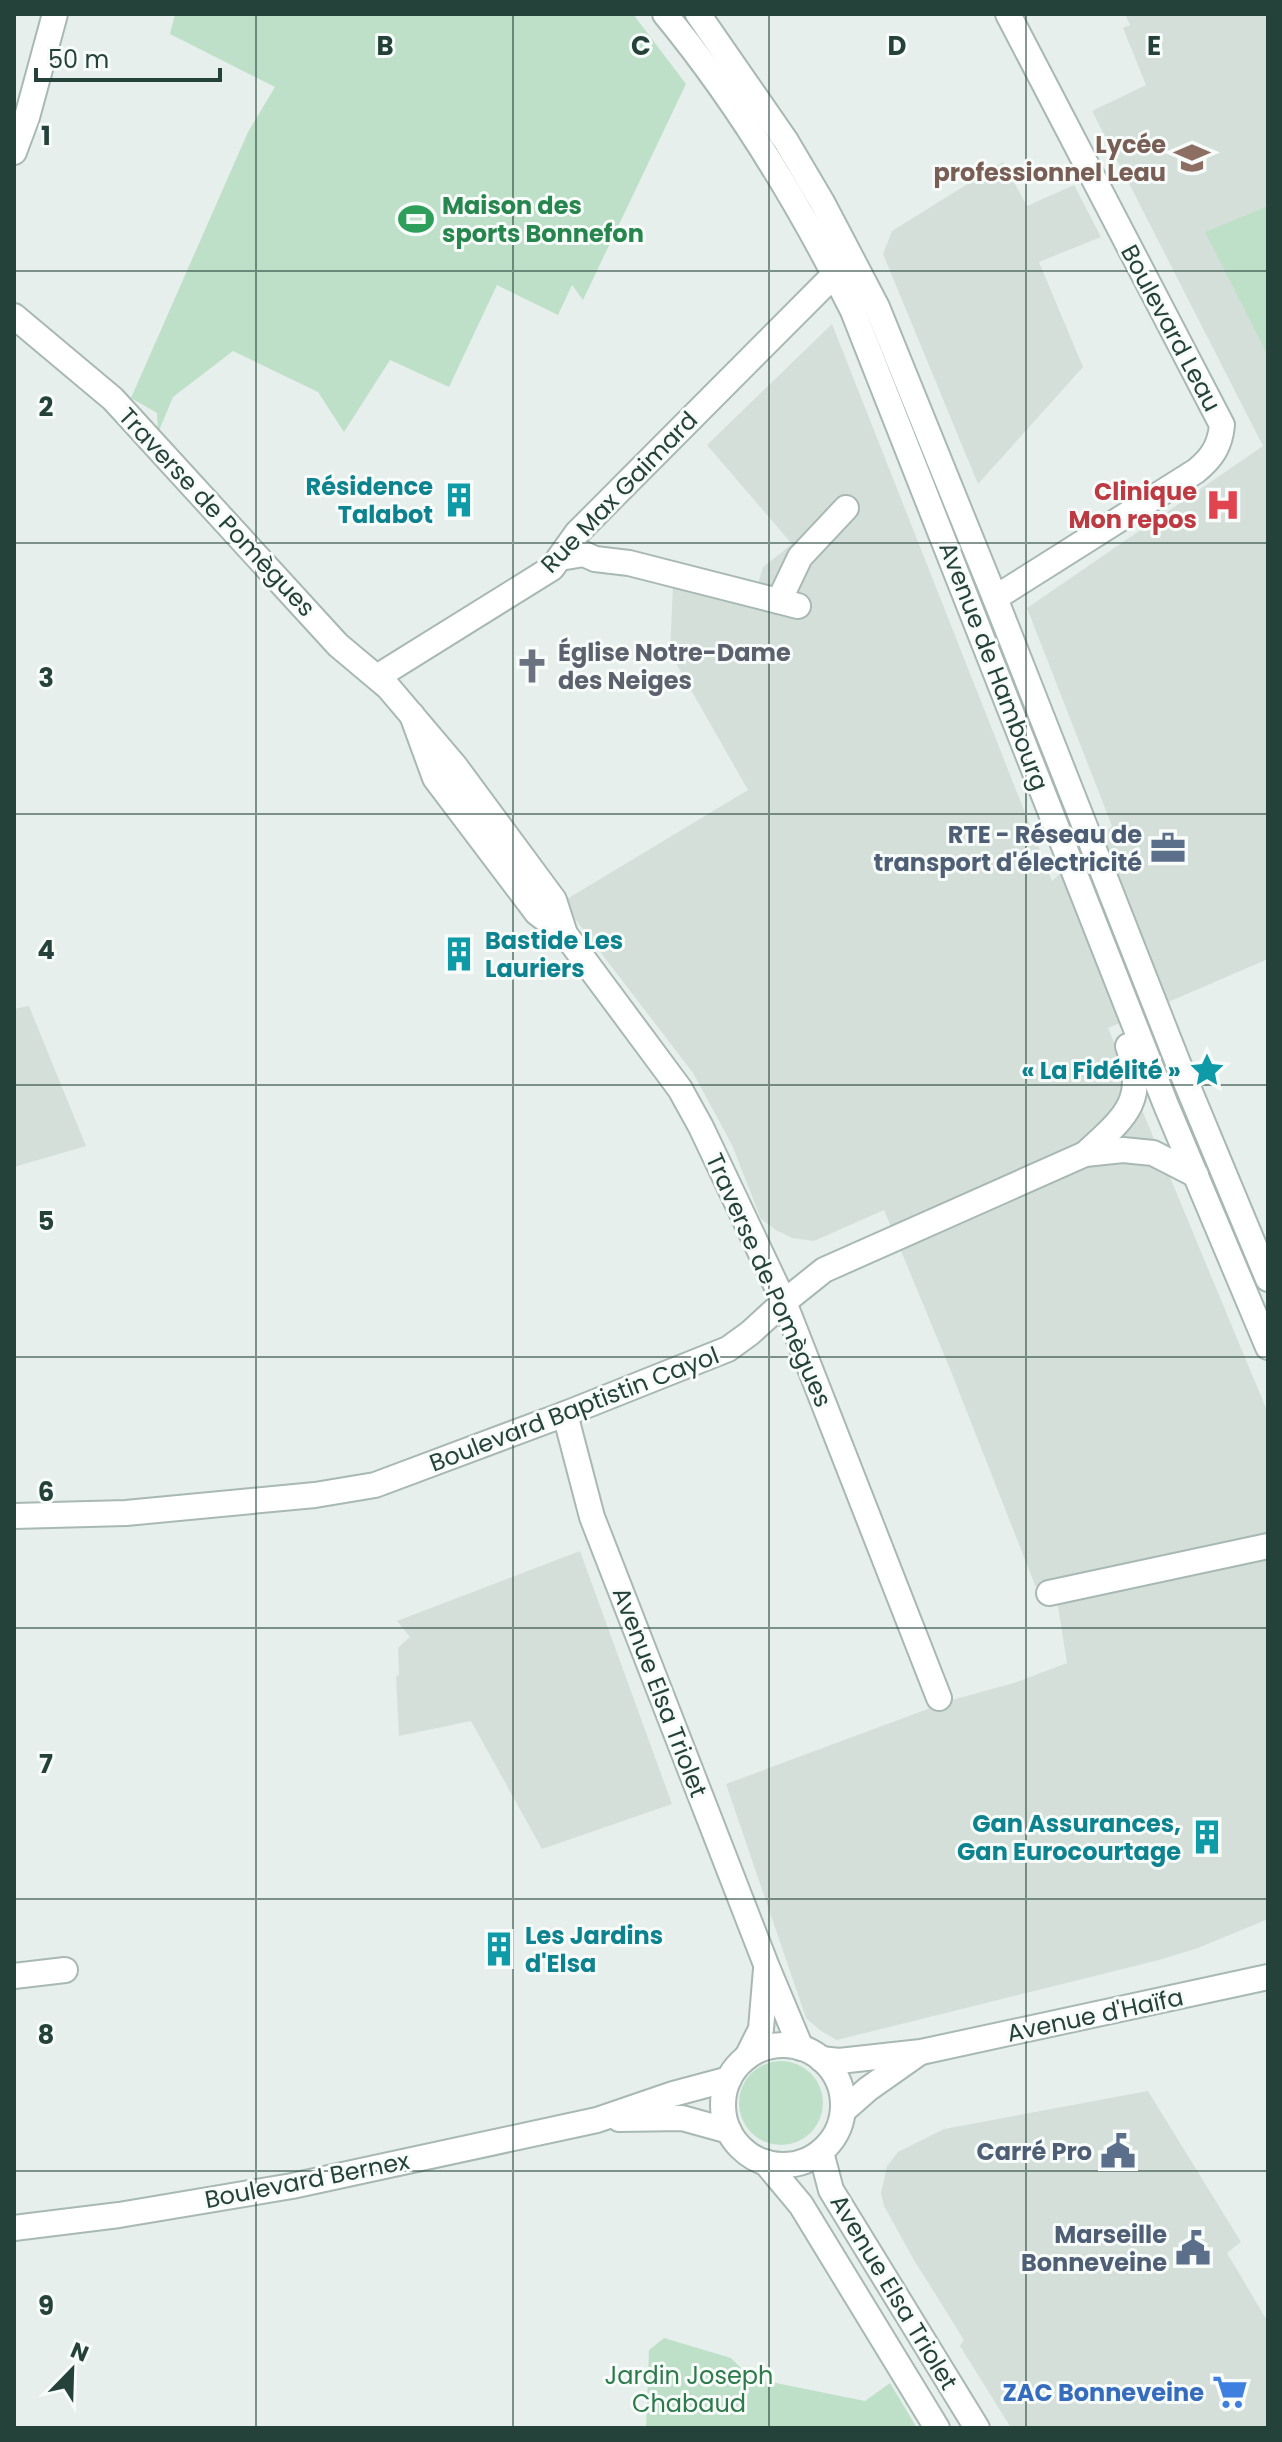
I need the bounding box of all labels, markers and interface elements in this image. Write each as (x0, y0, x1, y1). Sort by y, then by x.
text: B (376, 28, 394, 64)
text: C (631, 28, 651, 64)
text: D (888, 28, 907, 64)
text: E (1147, 28, 1161, 64)
scale bar (36, 32, 220, 82)
text: 50 m (48, 43, 109, 76)
text: 1 (41, 118, 51, 154)
place label: Lycée professionnel Leau (934, 128, 1166, 189)
school or university icon: Lycée professionnel Leau (1173, 139, 1211, 177)
place label: Maison des sports Bonnefon (442, 189, 644, 250)
sports icon: Maison des sports Bonnefon (397, 200, 435, 238)
street label: Boulevard Leau (1113, 239, 1229, 417)
text: 2 (39, 389, 54, 425)
street label: Traverse de Pomègues (111, 400, 323, 624)
street label: Rue Max Gaimard (533, 404, 705, 580)
place label: Résidence Talabot (306, 470, 433, 531)
place label: Clinique Mon repos (1068, 475, 1197, 536)
building icon: Résidence Talabot (440, 481, 478, 519)
hospital icon: Clinique Mon repos (1204, 486, 1242, 524)
street label: Avenue de Hambourg (931, 537, 1057, 795)
place label: Église Notre-Dame des Neiges (558, 636, 791, 697)
church icon: Église Notre-Dame des Neiges (513, 647, 551, 685)
text: 3 (38, 660, 54, 696)
place label: RTE - Réseau de transport d'électricité (873, 818, 1142, 879)
office icon: RTE - Réseau de transport d'électricité (1149, 829, 1187, 867)
place label: Bastide Les Lauriers (485, 924, 623, 985)
text: 4 (37, 932, 55, 968)
building icon: Bastide Les Lauriers (440, 935, 478, 973)
place icon: « La Fidélité » (1188, 1051, 1226, 1089)
place label: « La Fidélité » (1021, 1054, 1181, 1087)
street label: Traverse de Pomègues (698, 1148, 840, 1412)
text: 5 (38, 1203, 54, 1239)
street label: Boulevard Baptistin Cayol (424, 1338, 724, 1480)
text: 6 (38, 1474, 54, 1510)
street label: Avenue Elsa Triolet (605, 1582, 715, 1802)
text: 7 (39, 1746, 53, 1782)
place label: Gan Assurances, Gan Eurocourtage (957, 1807, 1181, 1868)
building icon: Gan Assurances, Gan Eurocourtage (1188, 1818, 1226, 1856)
place label: Les Jardins d'Elsa (525, 1919, 663, 1980)
building icon: Les Jardins d'Elsa (480, 1930, 518, 1968)
street label: Avenue d'Haïfa (1004, 1980, 1186, 2050)
text: 8 (38, 2017, 54, 2053)
public building icon: Carré Pro (1099, 2132, 1137, 2170)
place label: Carré Pro (976, 2135, 1092, 2168)
street label: Boulevard Bernex (202, 2144, 413, 2216)
street label: Avenue Elsa Triolet (823, 2188, 965, 2396)
place label: Marseille Bonneveine (1021, 2218, 1167, 2279)
public building icon: Marseille Bonneveine (1174, 2229, 1212, 2267)
text: 9 (38, 2288, 54, 2324)
north arrow (32, 2330, 112, 2410)
text: N (66, 2335, 93, 2370)
park label: Jardin Joseph Chabaud (605, 2359, 773, 2420)
supermarket icon: ZAC Bonneveine (1211, 2373, 1249, 2411)
place label: ZAC Bonneveine (1003, 2376, 1204, 2409)

